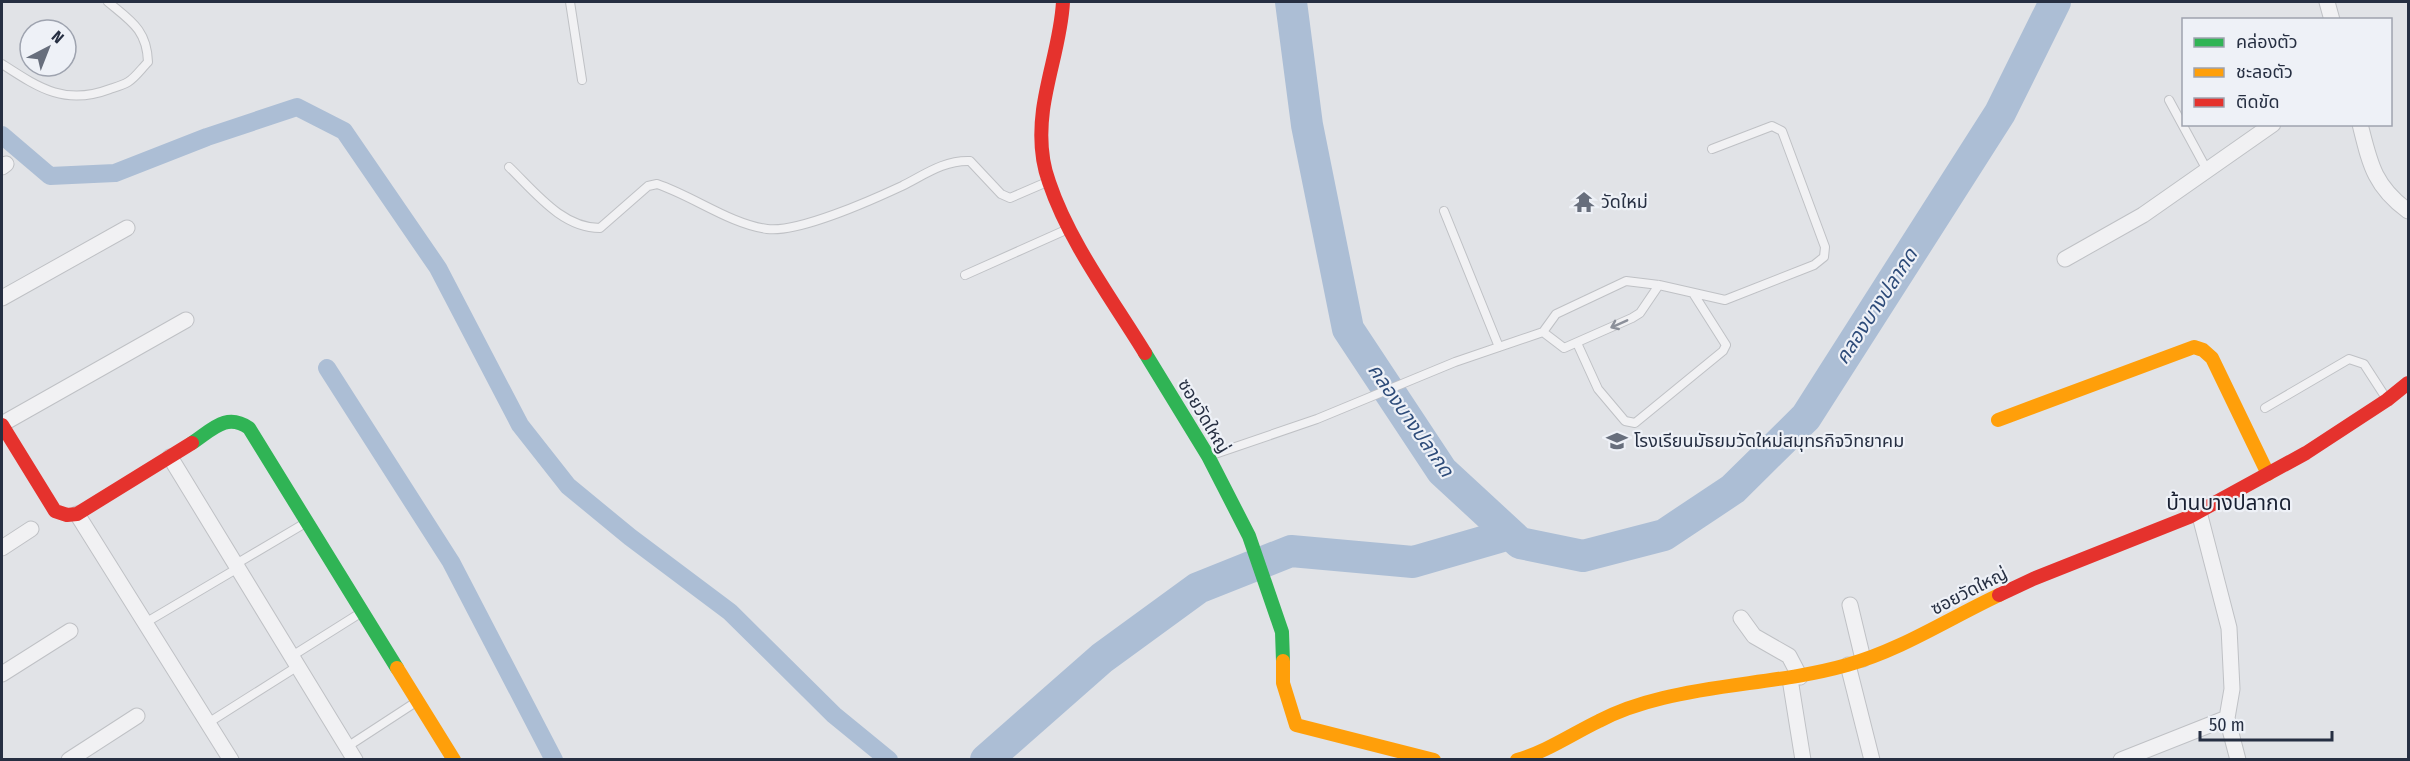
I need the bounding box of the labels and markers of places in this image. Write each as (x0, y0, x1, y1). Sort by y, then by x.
temple icon: วัดใหม่ (1572, 190, 1596, 214)
place label: วัดใหม่ (1601, 191, 1648, 213)
school or university icon: โรงเรียนมัธยมวัดใหม่สมุทรกิจวิทยาคม (1605, 429, 1629, 453)
place label: โรงเรียนมัธยมวัดใหม่สมุทรกิจวิทยาคม (1634, 430, 1904, 452)

